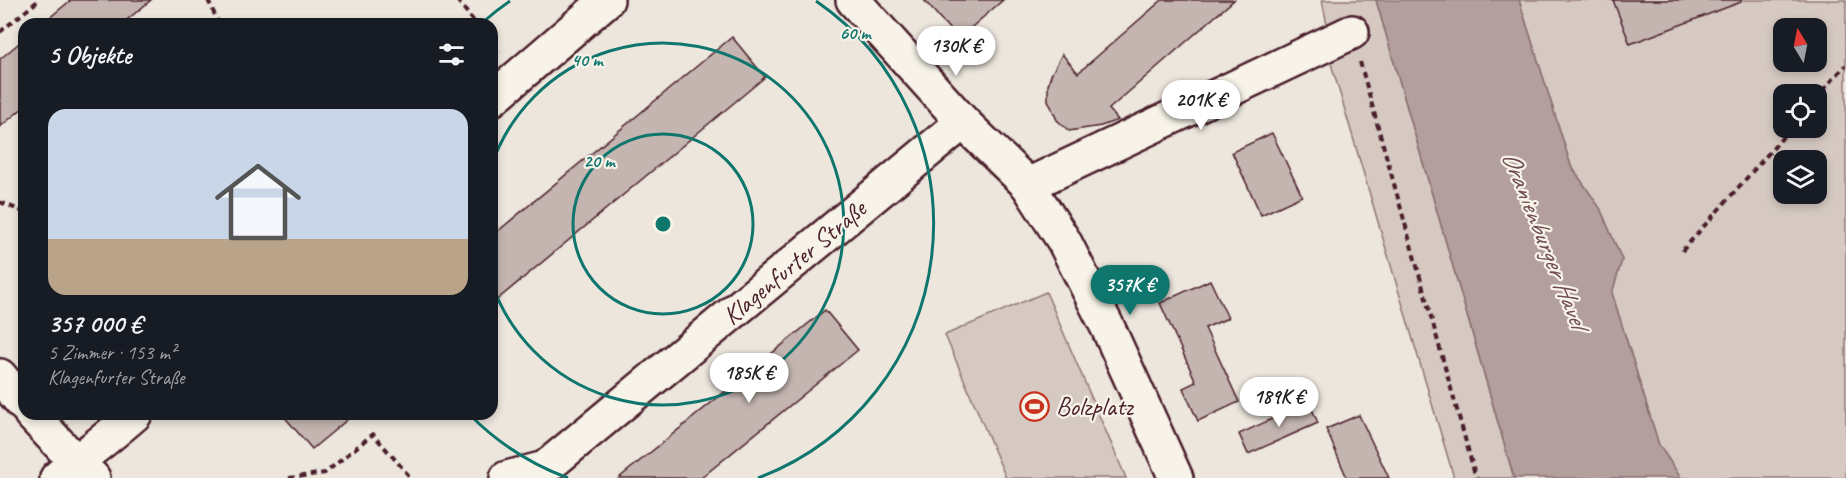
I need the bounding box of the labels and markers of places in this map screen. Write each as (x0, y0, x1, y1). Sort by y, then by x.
pin: 130K € (907, 26, 1005, 77)
pin: 201K € (1152, 80, 1250, 131)
centre of rings (653, 214, 673, 234)
pin: 357K € (1081, 265, 1179, 316)
pin: 185K € (700, 353, 798, 404)
pin: 189K € (1230, 377, 1328, 428)
sports icon: Bolzplatz (1019, 390, 1051, 422)
place label: Bolzplatz (1056, 390, 1135, 423)

